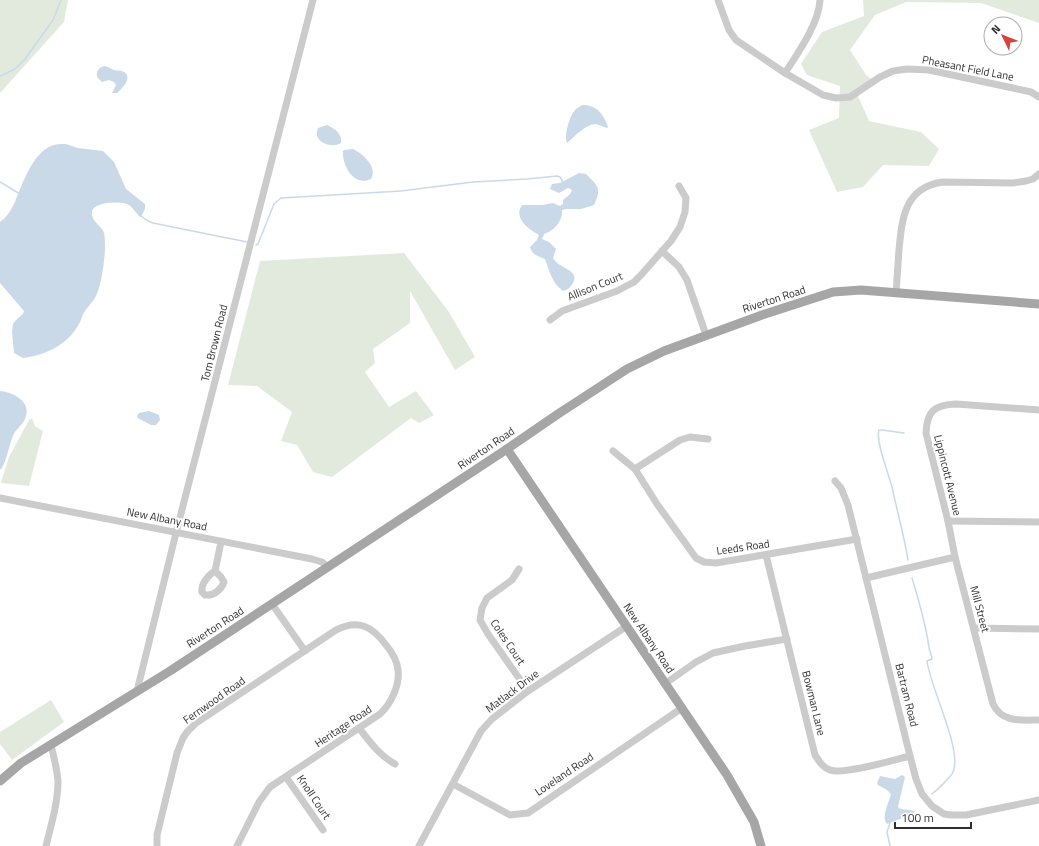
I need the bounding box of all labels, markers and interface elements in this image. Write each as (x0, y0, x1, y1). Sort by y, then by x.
north arrow (983, 16, 1023, 56)
text: N (987, 21, 1004, 37)
street label: Pheasant Field Lane (921, 51, 1016, 85)
street label: Allison Court (565, 268, 625, 304)
street label: Riverton Road (740, 281, 808, 317)
street label: Tom Brown Road (197, 303, 231, 383)
street label: Riverton Road (454, 423, 518, 473)
street label: Lippincott Avenue (930, 433, 966, 517)
street label: New Albany Road (125, 503, 209, 535)
street label: Leeds Road (715, 535, 771, 559)
street label: Mill Street (966, 584, 994, 634)
street label: New Albany Road (620, 600, 679, 676)
street label: Riverton Road (183, 602, 247, 652)
street label: Coles Court (487, 616, 529, 668)
street label: Bartram Road (891, 662, 923, 729)
street label: Matlack Drive (482, 665, 542, 716)
street label: Bowman Lane (798, 669, 830, 737)
street label: Fernwood Road (180, 672, 249, 727)
street label: Heritage Road (311, 701, 375, 751)
street label: Loveland Road (531, 748, 597, 800)
street label: Knoll Court (293, 772, 335, 823)
scale bar (895, 804, 971, 830)
text: 100 m (901, 808, 934, 827)

